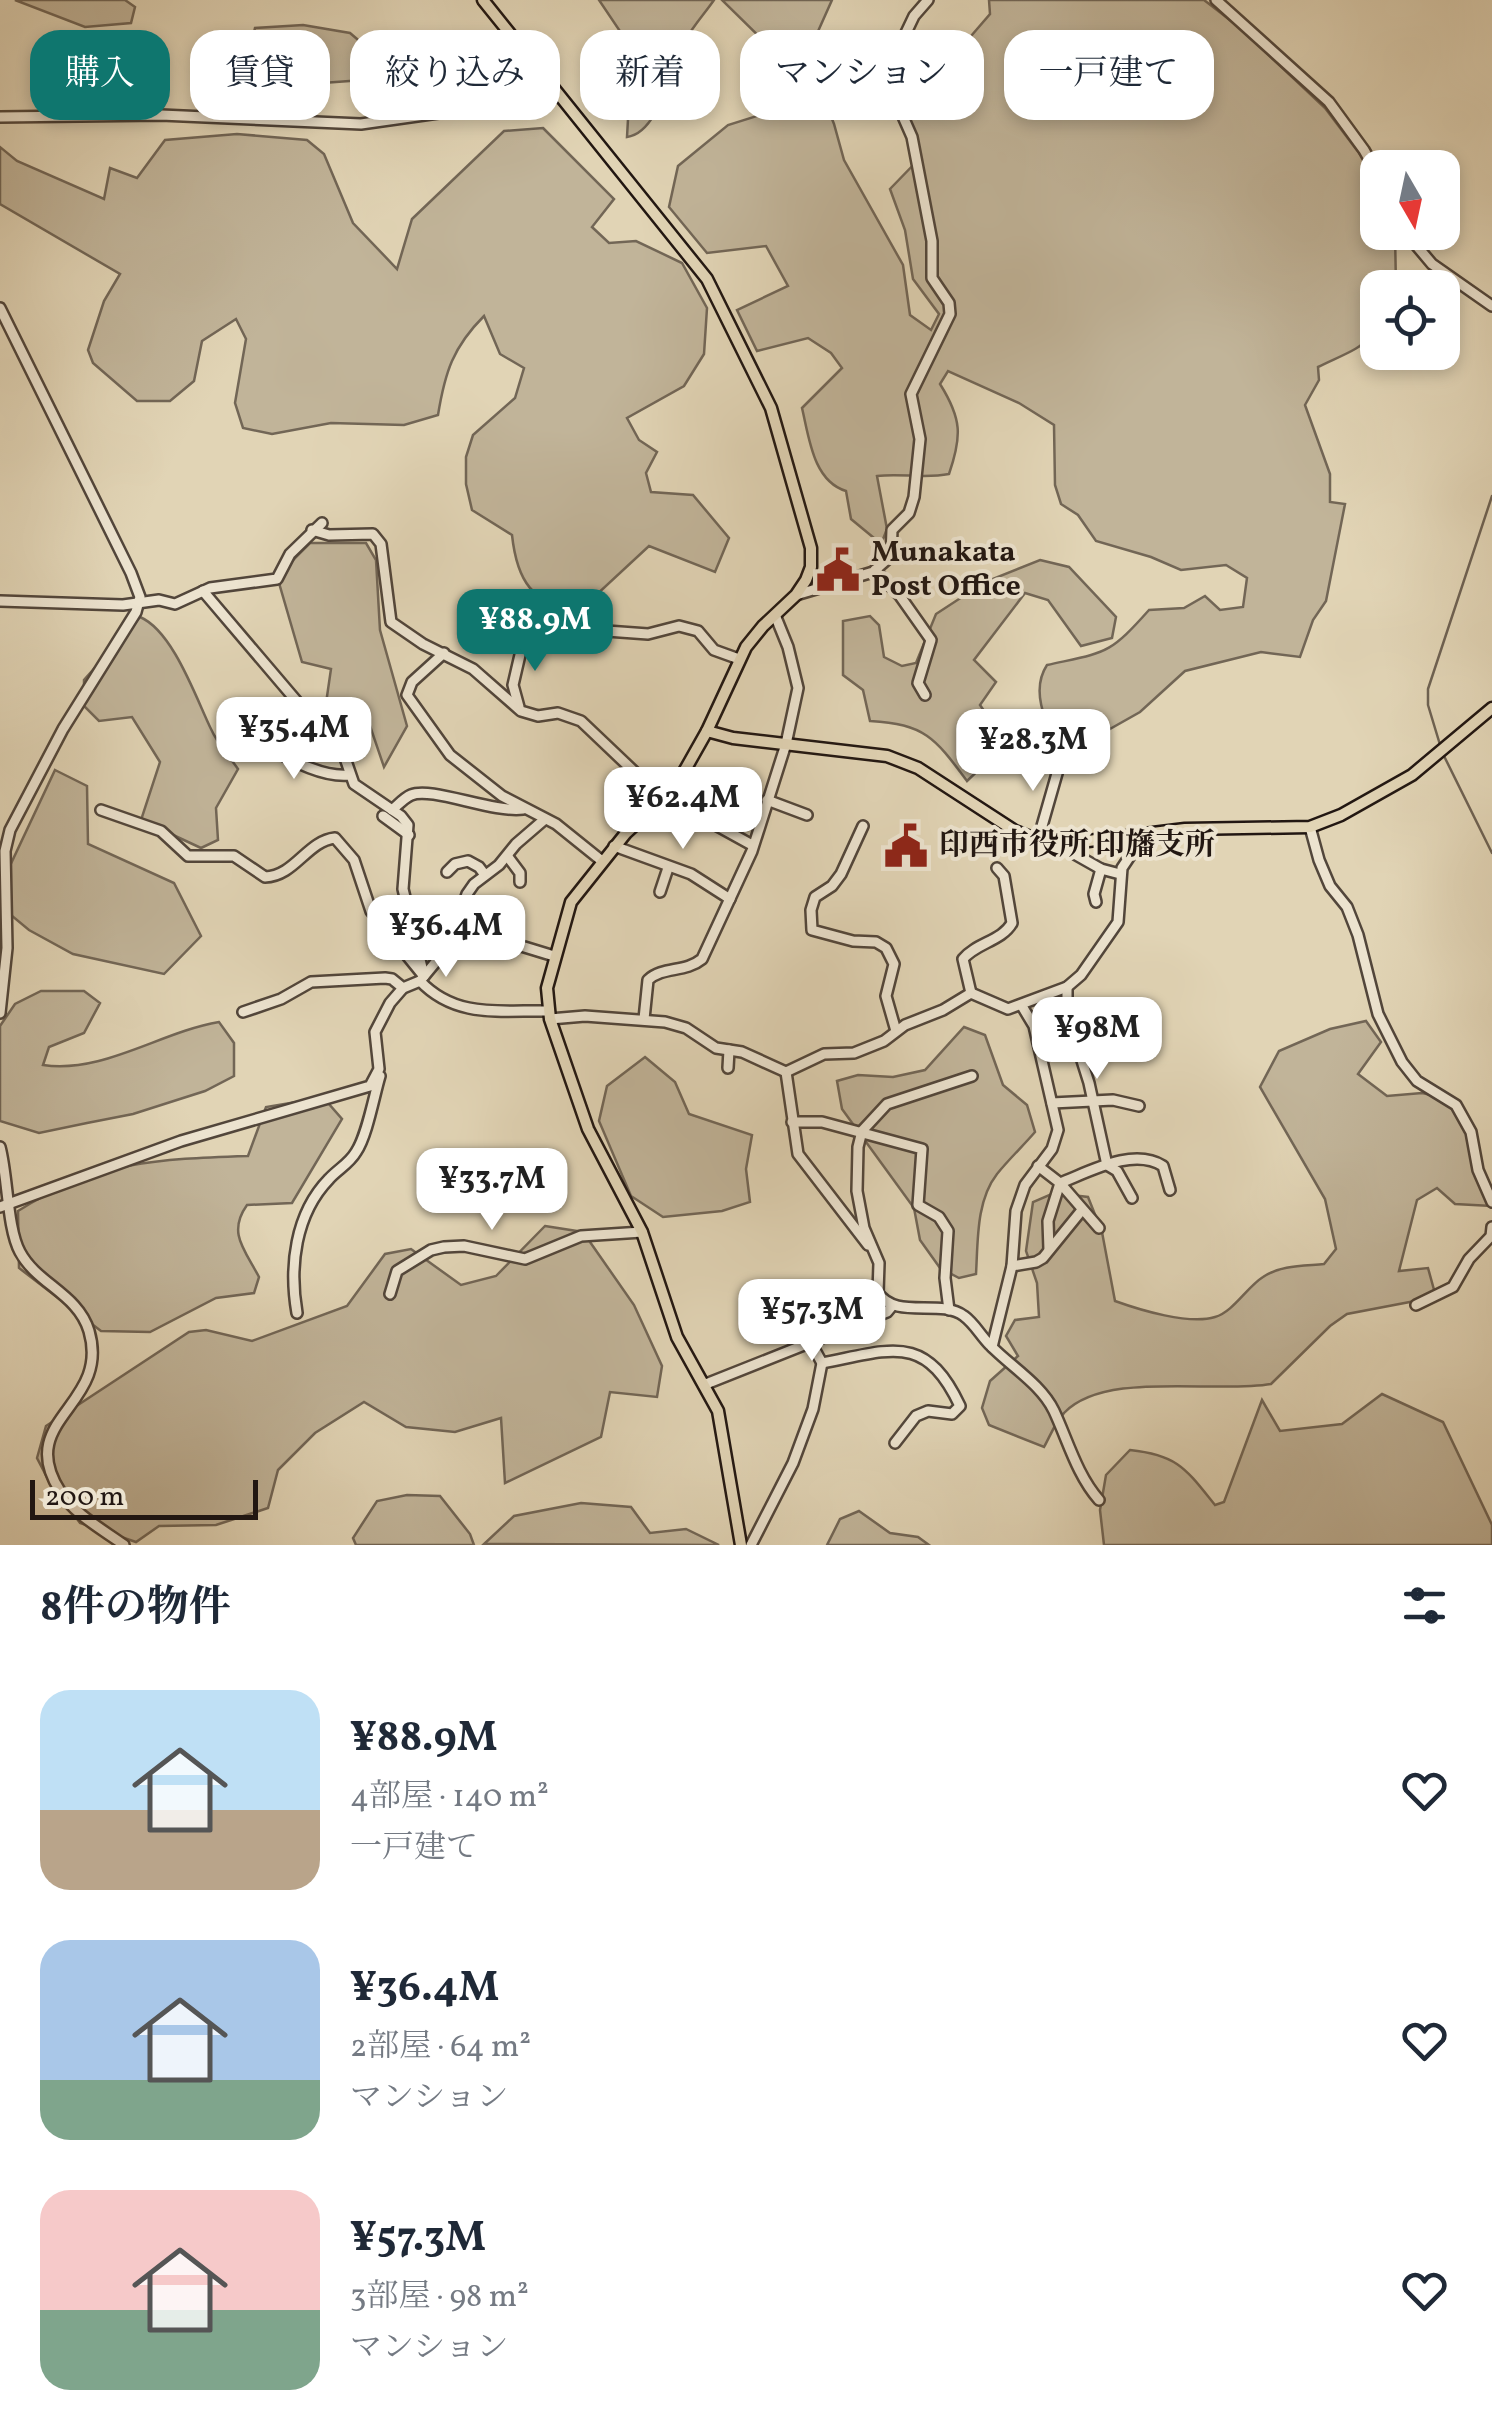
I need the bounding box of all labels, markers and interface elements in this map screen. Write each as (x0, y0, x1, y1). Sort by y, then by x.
chip: 購入 (30, 30, 170, 120)
chip: 賃貸 (190, 30, 330, 120)
chip: 絞り込み (350, 30, 560, 120)
chip: 新着 (580, 30, 720, 120)
chip: マンション (740, 30, 984, 120)
chip: 一戸建て (1004, 30, 1214, 120)
north arrow (1360, 150, 1460, 250)
map controls (1360, 150, 1460, 370)
button: locate (1360, 270, 1460, 370)
place label: Munakata Post Office (871, 532, 1021, 608)
public building icon: Munakata Post Office (814, 546, 862, 594)
pin: ¥88.9M (454, 589, 616, 674)
text: ¥88.9M (479, 599, 591, 643)
pin: ¥35.4M (213, 697, 375, 782)
text: ¥35.4M (238, 707, 350, 751)
pin: ¥28.3M (952, 709, 1114, 794)
text: ¥28.3M (978, 719, 1088, 763)
pin: ¥62.4M (602, 767, 764, 852)
text: ¥62.4M (626, 777, 740, 821)
public building icon: 印西市役所 印旛支所 (882, 822, 930, 870)
place label: 印西市役所 印旛支所 (939, 825, 1215, 867)
pin: ¥36.4M (365, 895, 527, 980)
text: ¥36.4M (389, 905, 503, 949)
pin: ¥98M (1038, 997, 1156, 1082)
text: ¥98M (1054, 1007, 1140, 1051)
pin: ¥33.7M (411, 1148, 573, 1233)
text: ¥33.7M (438, 1158, 546, 1202)
pin: ¥57.3M (731, 1279, 893, 1364)
text: ¥57.3M (760, 1289, 864, 1333)
scale bar (30, 1475, 258, 1520)
text: 200 m (45, 1478, 124, 1517)
icon: filters (1397, 1578, 1452, 1633)
text: 8件の物件 (40, 1580, 231, 1639)
text: ¥88.9M (350, 1710, 497, 1769)
icon: home (120, 1730, 240, 1850)
icon: heart (1397, 1763, 1452, 1818)
text: 4部屋 · 140 m² (350, 1776, 549, 1820)
text: 一戸建て (350, 1827, 478, 1871)
text: ¥36.4M (350, 1960, 499, 2019)
icon: home (120, 1980, 240, 2100)
icon: heart (1397, 2013, 1452, 2068)
text: 2部屋 · 64 m² (350, 2026, 531, 2070)
text: マンション (350, 2077, 509, 2121)
text: ¥57.3M (350, 2210, 486, 2269)
icon: home (120, 2230, 240, 2350)
icon: heart (1397, 2263, 1452, 2318)
text: 3部屋 · 98 m² (350, 2276, 529, 2320)
text: マンション (350, 2327, 509, 2371)

